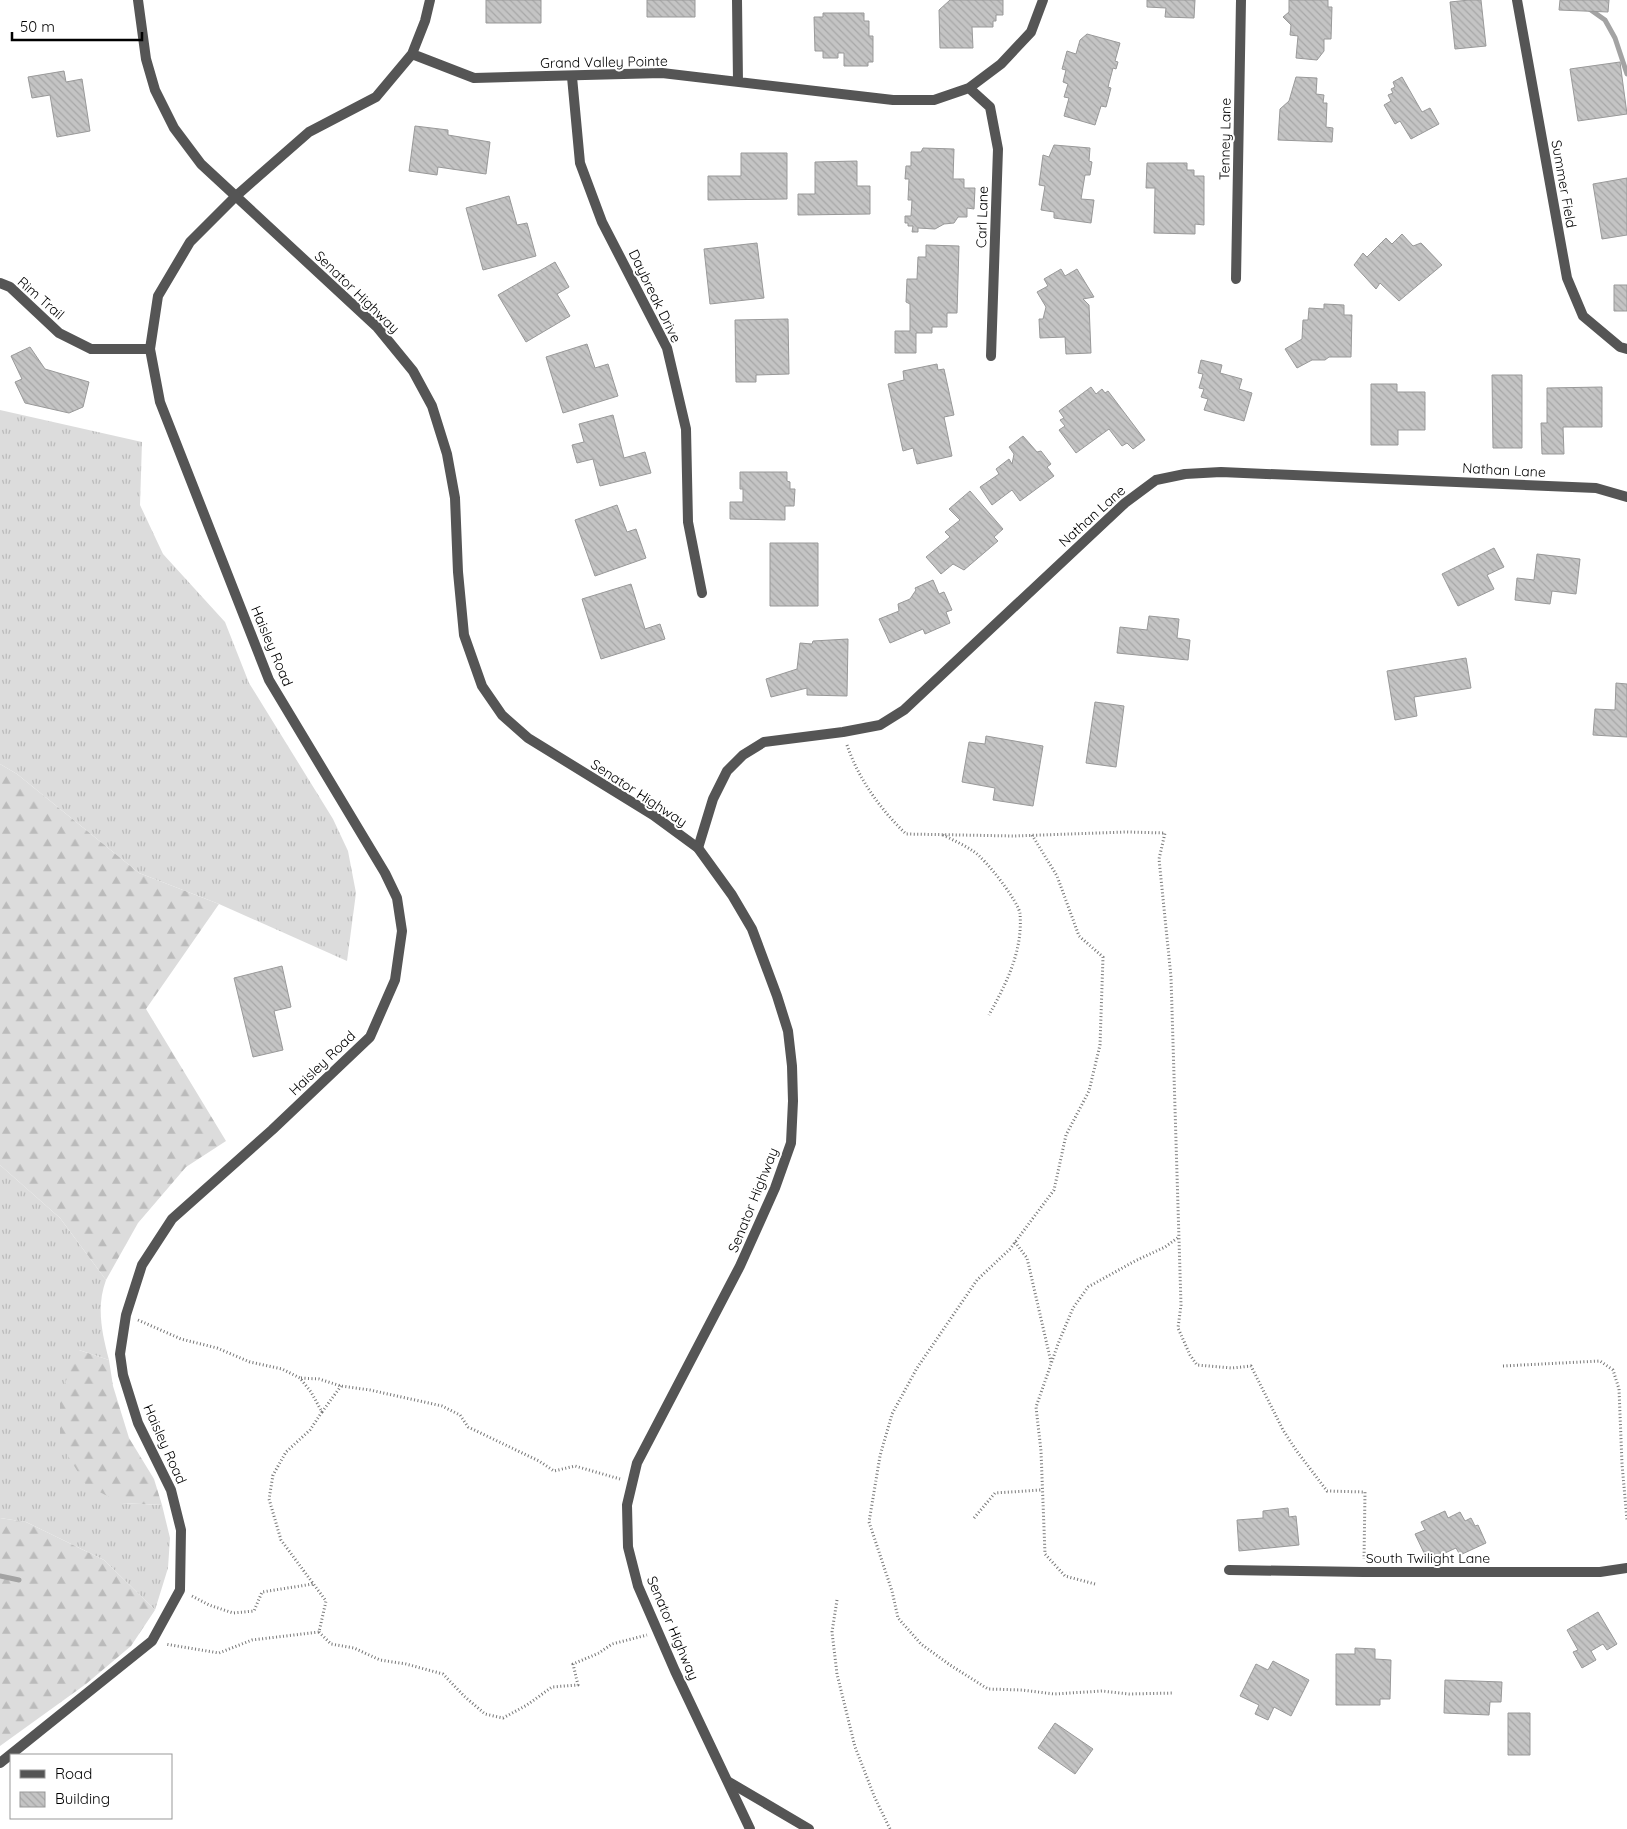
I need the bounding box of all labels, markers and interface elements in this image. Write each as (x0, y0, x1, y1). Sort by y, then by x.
scale bar (12, 10, 142, 42)
text: 50 m (20, 17, 55, 36)
street label: Grand Valley Pointe (540, 52, 668, 72)
street label: Tenney Lane (1215, 98, 1235, 180)
street label: Summer Field (1547, 139, 1581, 229)
street label: Carl Lane (972, 186, 992, 248)
street label: Daybreak Drive (625, 246, 685, 346)
street label: Senator Highway (311, 247, 403, 337)
street label: Rim Trail (14, 273, 68, 323)
street label: Nathan Lane (1462, 459, 1546, 481)
street label: Nathan Lane (1055, 481, 1129, 551)
street label: Haisley Road (247, 603, 297, 689)
street label: Senator Highway (587, 755, 691, 831)
street label: Haisley Road (285, 1027, 359, 1099)
street label: Senator Highway (724, 1145, 782, 1255)
street label: Haisley Road (139, 1401, 191, 1487)
street label: South Twilight Lane (1366, 1549, 1490, 1567)
street label: Senator Highway (643, 1573, 703, 1683)
legend (10, 1754, 172, 1819)
text: Road (55, 1764, 92, 1783)
text: Building (55, 1789, 110, 1808)

